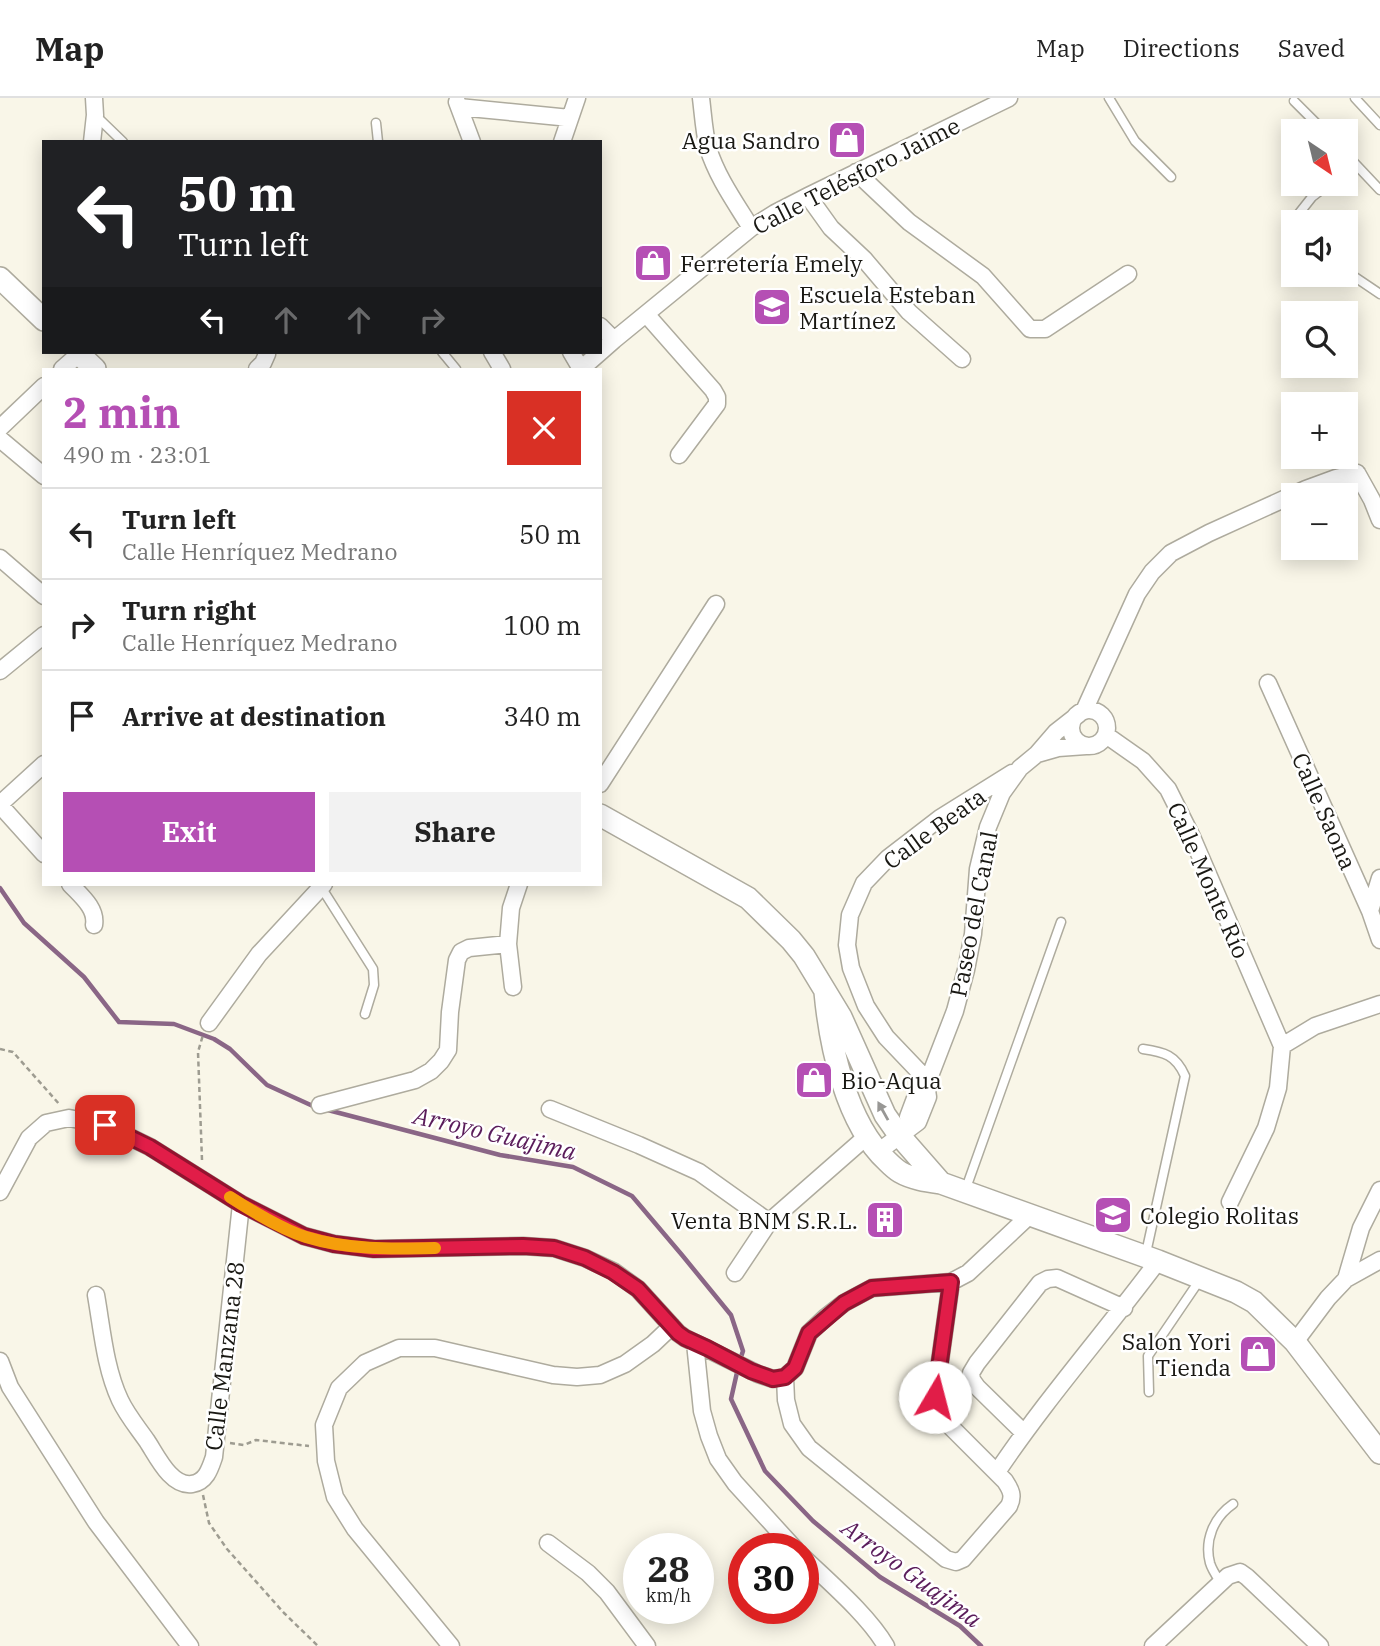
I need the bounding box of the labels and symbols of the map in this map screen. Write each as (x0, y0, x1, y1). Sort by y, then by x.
street label: Calle Telésforo Jaime (747, 110, 965, 240)
shop icon: Agua Sandro (826, 119, 868, 161)
north arrow (1281, 119, 1358, 196)
place label: Agua Sandro (682, 125, 820, 155)
shop icon: Ferretería Emely (632, 242, 674, 284)
place label: Ferretería Emely (680, 248, 863, 278)
place label: Escuela Esteban Martínez (799, 279, 976, 335)
school or university icon: Escuela Esteban Martínez (751, 286, 793, 328)
street label: Calle Saona (1286, 748, 1364, 874)
street label: Calle Beata (877, 781, 991, 875)
street label: Calle Monte Río (1161, 797, 1257, 963)
street label: Paseo del Canal (942, 828, 1004, 1000)
shop icon: Bio-Aqua (793, 1059, 835, 1101)
place label: Bio-Aqua (841, 1065, 942, 1095)
pin (75, 1095, 135, 1155)
water label: Arroyo Guajima (409, 1098, 579, 1167)
one-way arrow (877, 1101, 889, 1121)
school or university icon: Colegio Rolitas (1092, 1194, 1134, 1236)
building icon: Venta BNM S.R.L. (864, 1199, 906, 1241)
place label: Colegio Rolitas (1140, 1200, 1299, 1230)
place label: Venta BNM S.R.L. (671, 1205, 858, 1235)
street label: Calle Manzana 28 (198, 1260, 250, 1452)
place label: Salon Yori Tienda (1122, 1326, 1231, 1382)
shop icon: Salon Yori Tienda (1237, 1333, 1279, 1375)
position arrow (898, 1360, 972, 1434)
water label: Arroyo Guajima (834, 1510, 988, 1635)
speed limit sign: 30 (728, 1533, 819, 1624)

